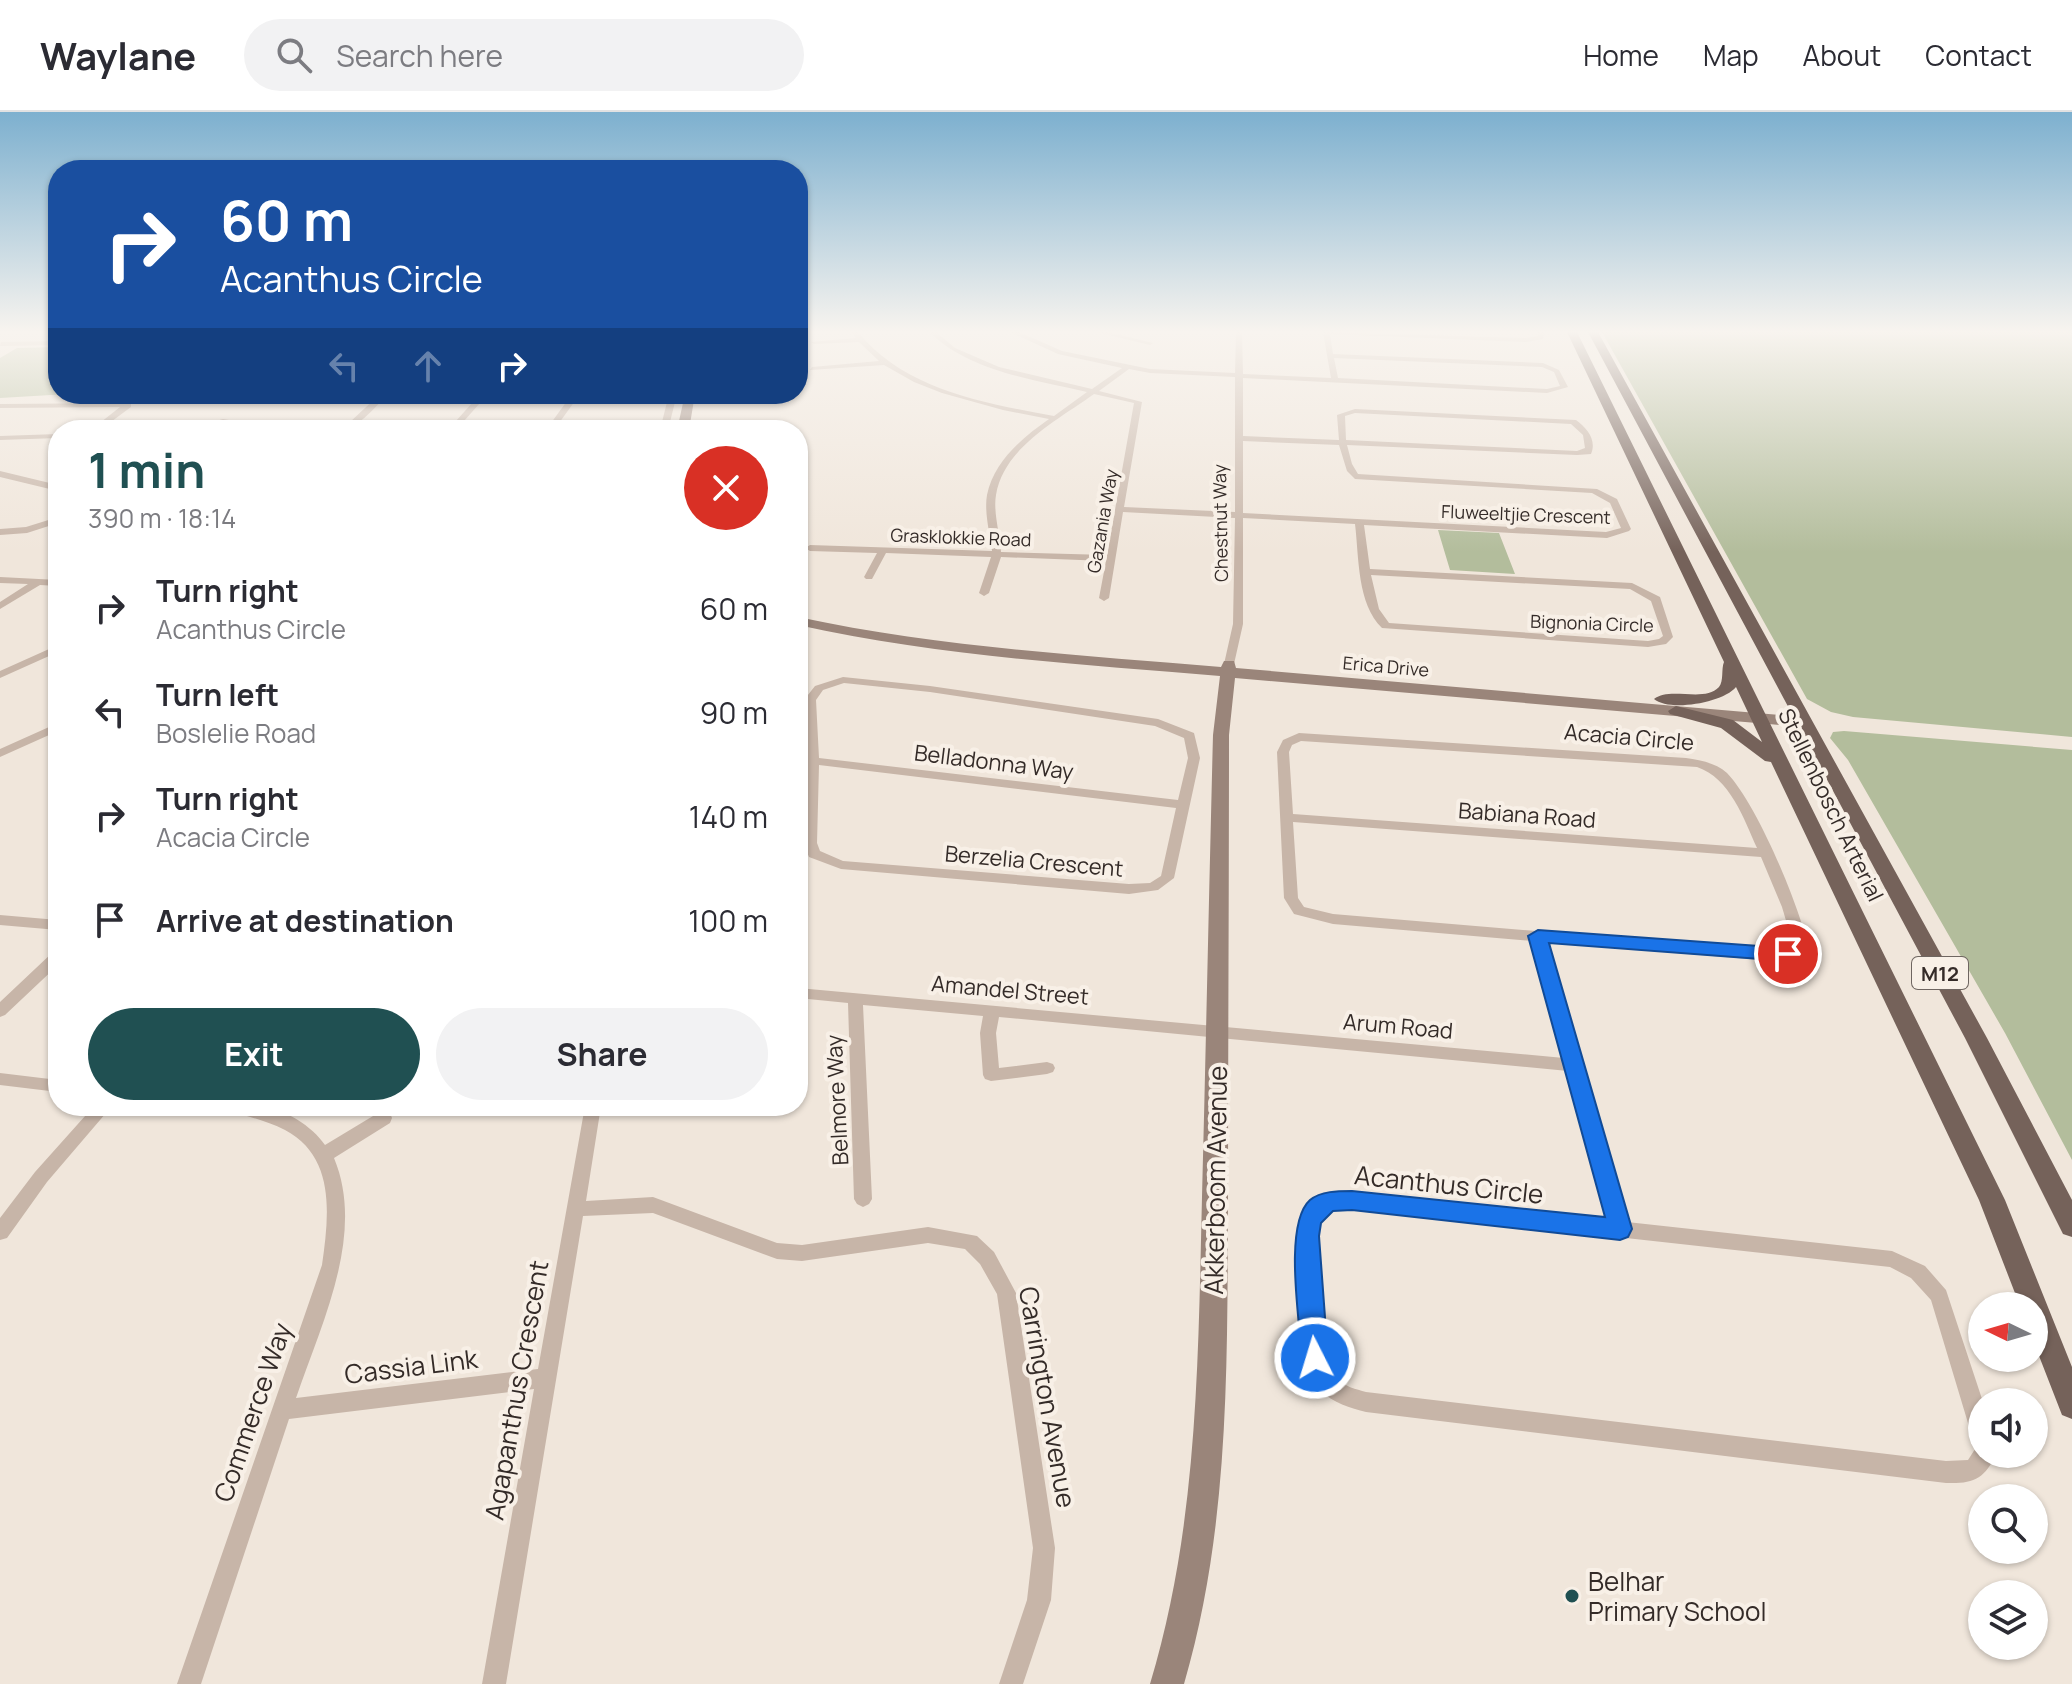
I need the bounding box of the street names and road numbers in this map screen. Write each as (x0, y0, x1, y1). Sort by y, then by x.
street label: Chestnut Way (1207, 463, 1233, 582)
street label: Gazania Way (1081, 467, 1123, 575)
street label: Fluweeltjie Crescent (1441, 499, 1611, 529)
street label: Grasklokkie Road (890, 523, 1032, 551)
street label: Bignonia Circle (1530, 609, 1654, 637)
street label: Erica Drive (1342, 650, 1430, 682)
street label: Stellenbosch Arterial (1771, 703, 1891, 907)
street label: Acacia Circle (1563, 716, 1695, 758)
street label: Belladonna Way (913, 737, 1076, 787)
street label: Babiana Road (1457, 795, 1597, 835)
street label: Berzelia Crescent (944, 838, 1125, 884)
road number: M12 (1912, 957, 1968, 989)
street label: Amandel Street (930, 968, 1090, 1012)
street label: Arum Road (1342, 1006, 1454, 1046)
street label: Belmore Way (819, 1034, 855, 1166)
street label: Akkerboom Avenue (1195, 1065, 1235, 1295)
street label: Acanthus Circle (1353, 1156, 1545, 1212)
street label: Agapanthus Crescent (475, 1257, 557, 1523)
street label: Carrington Avenue (1011, 1284, 1085, 1510)
street label: Commerce Way (205, 1317, 300, 1506)
street label: Cassia Link (342, 1340, 481, 1392)

